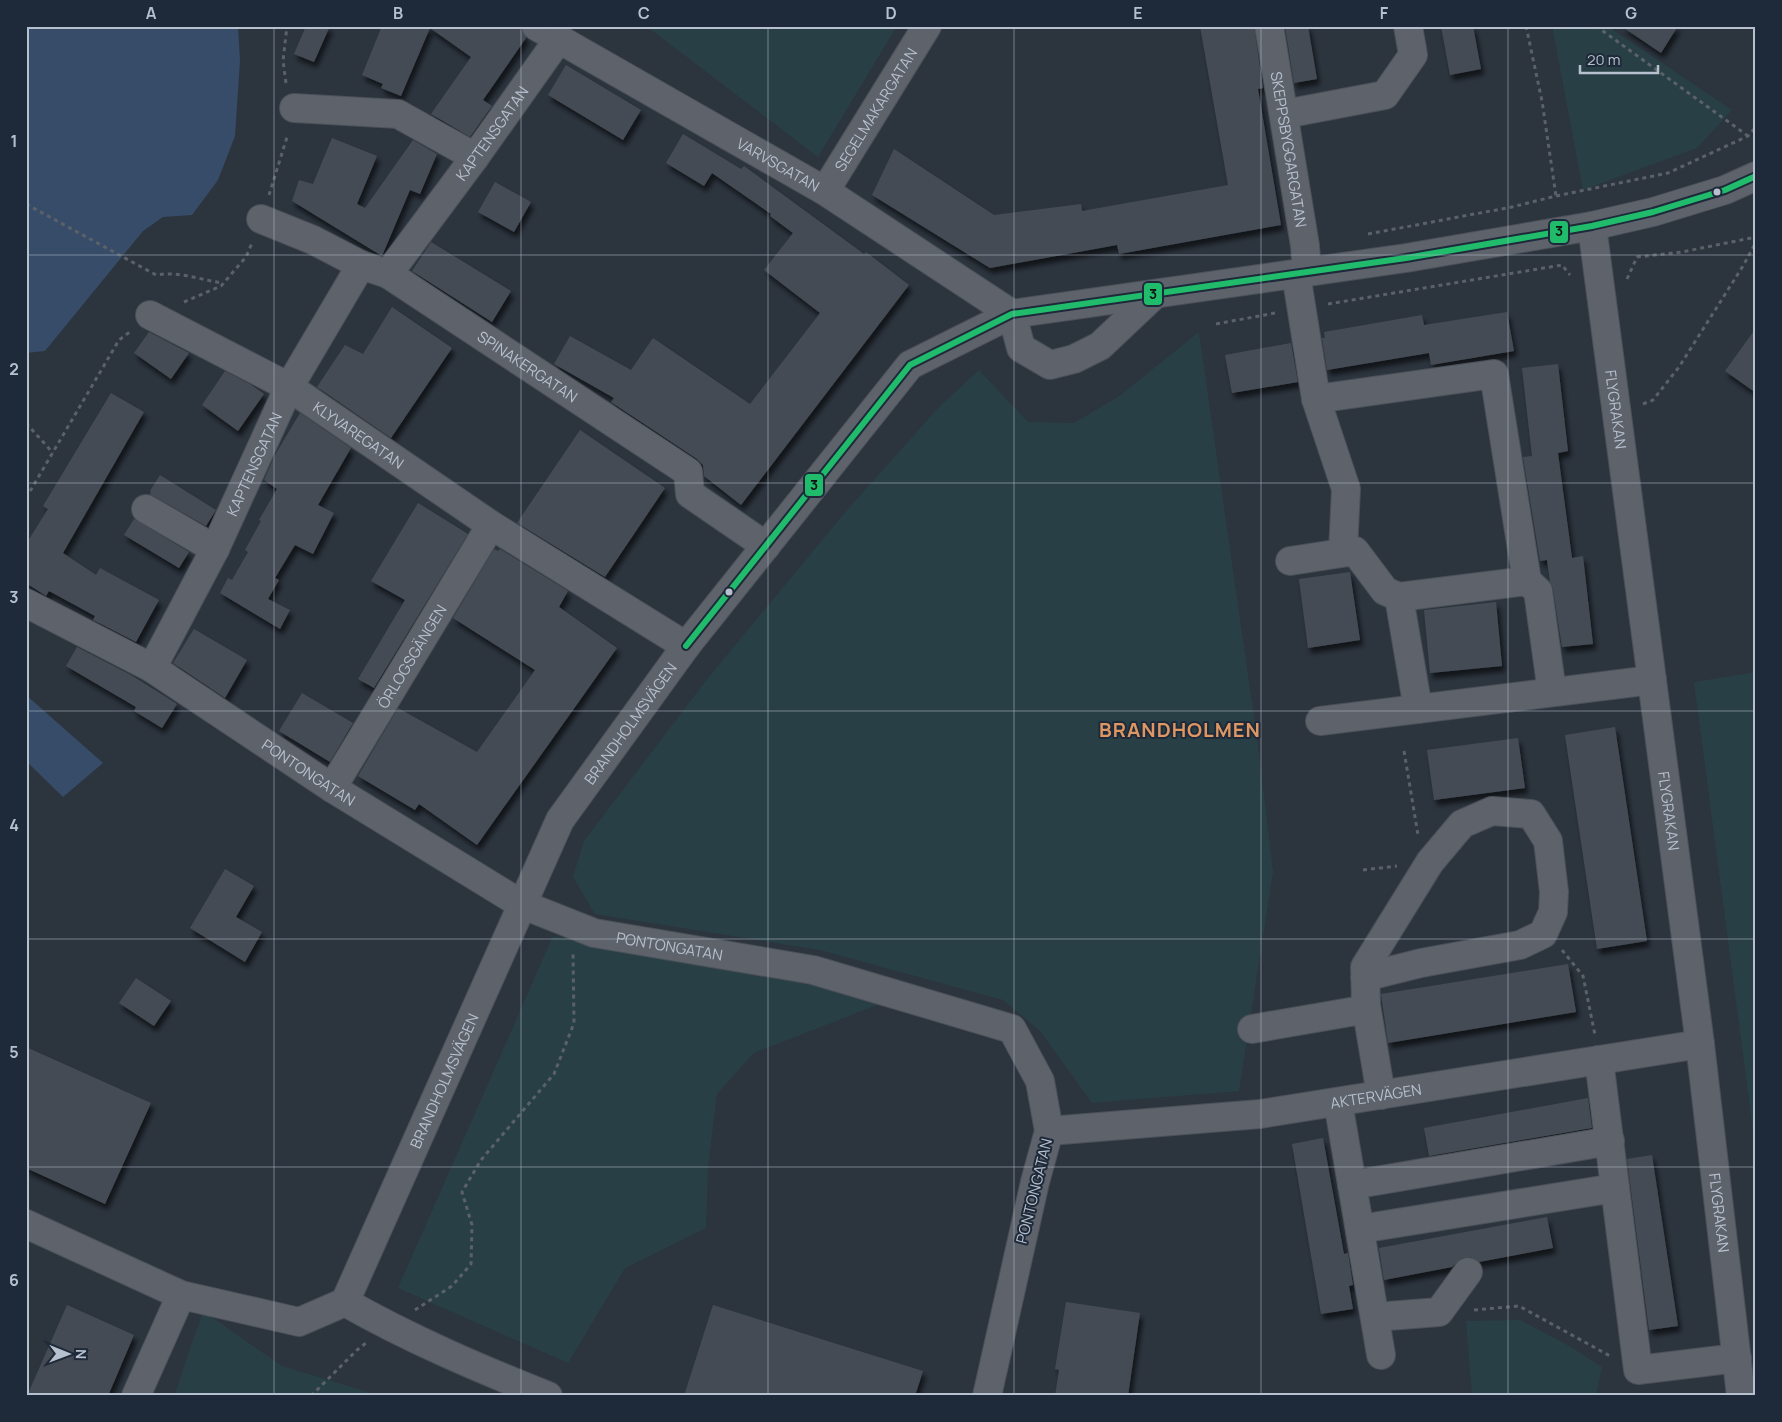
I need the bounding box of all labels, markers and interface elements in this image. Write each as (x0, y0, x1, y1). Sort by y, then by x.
text: A (146, 2, 157, 24)
text: B (393, 2, 403, 24)
text: C (638, 2, 650, 24)
text: D (885, 2, 897, 24)
text: E (1133, 2, 1143, 24)
text: F (1380, 2, 1389, 24)
text: G (1625, 2, 1637, 24)
scale bar (1580, 42, 1657, 74)
street label: SEGELMAKARGATAN (829, 44, 922, 175)
text: 20 m (1587, 49, 1620, 70)
street label: SKEPPSBYGGARGATAN (1266, 70, 1312, 229)
street label: KAPTENSGATAN (451, 81, 533, 185)
text: 1 (10, 130, 18, 152)
street label: VARVSGATAN (733, 132, 824, 196)
unlabelled marker (1712, 187, 1722, 197)
line badge: 3 (1549, 220, 1569, 244)
text: 3 (1555, 221, 1563, 240)
line badge: 3 (1143, 282, 1163, 306)
text: 3 (1149, 284, 1157, 303)
street label: SPINAKERGATAN (474, 325, 582, 407)
text: 2 (9, 358, 19, 380)
street label: FLYGRAKAN (1601, 369, 1632, 450)
street label: KLYVAREGATAN (309, 396, 408, 473)
street label: KAPTENSGATAN (221, 409, 287, 519)
line badge: 3 (804, 473, 824, 497)
text: 3 (810, 475, 818, 494)
text: 3 (9, 586, 19, 608)
unlabelled marker (724, 587, 734, 597)
street label: ÖRLOGSGÄNGEN (372, 600, 451, 712)
street label: BRANDHOLMSVÄGEN (579, 658, 681, 788)
district label: BRANDHOLMEN (1099, 716, 1261, 743)
street label: PONTONGATAN (258, 734, 359, 810)
street label: FLYGRAKAN (1654, 770, 1685, 852)
text: 4 (9, 814, 19, 836)
street label: PONTONGATAN (615, 926, 724, 965)
street label: BRANDHOLMSVÄGEN (404, 1010, 483, 1151)
text: 5 (9, 1041, 19, 1063)
street label: AKTERVÄGEN (1329, 1078, 1423, 1113)
street label: PONTONGATAN (1011, 1136, 1057, 1246)
street label: FLYGRAKAN (1705, 1172, 1735, 1254)
text: 6 (9, 1269, 19, 1291)
north arrow (42, 1330, 92, 1380)
text: N (72, 1349, 91, 1359)

